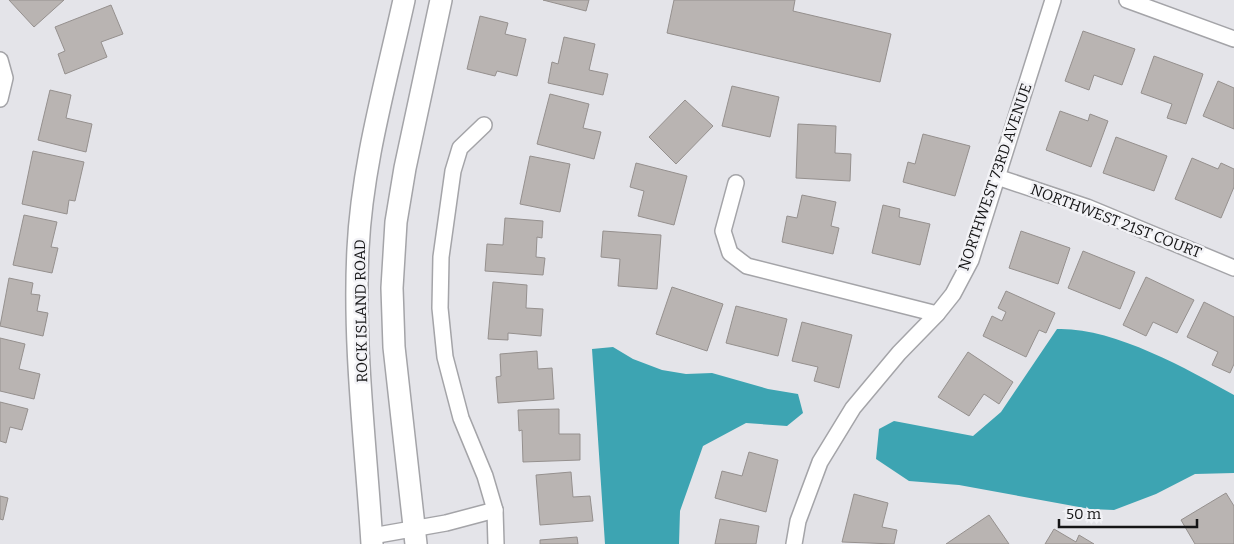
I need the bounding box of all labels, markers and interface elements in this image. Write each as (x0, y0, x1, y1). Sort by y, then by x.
street label: NORTHWEST 73RD AVENUE (954, 81, 1036, 273)
street label: NORTHWEST 21ST COURT (1028, 180, 1204, 262)
street label: ROCK ISLAND ROAD (351, 239, 371, 383)
scale bar (1059, 496, 1196, 528)
text: 50 m (1066, 505, 1102, 523)

